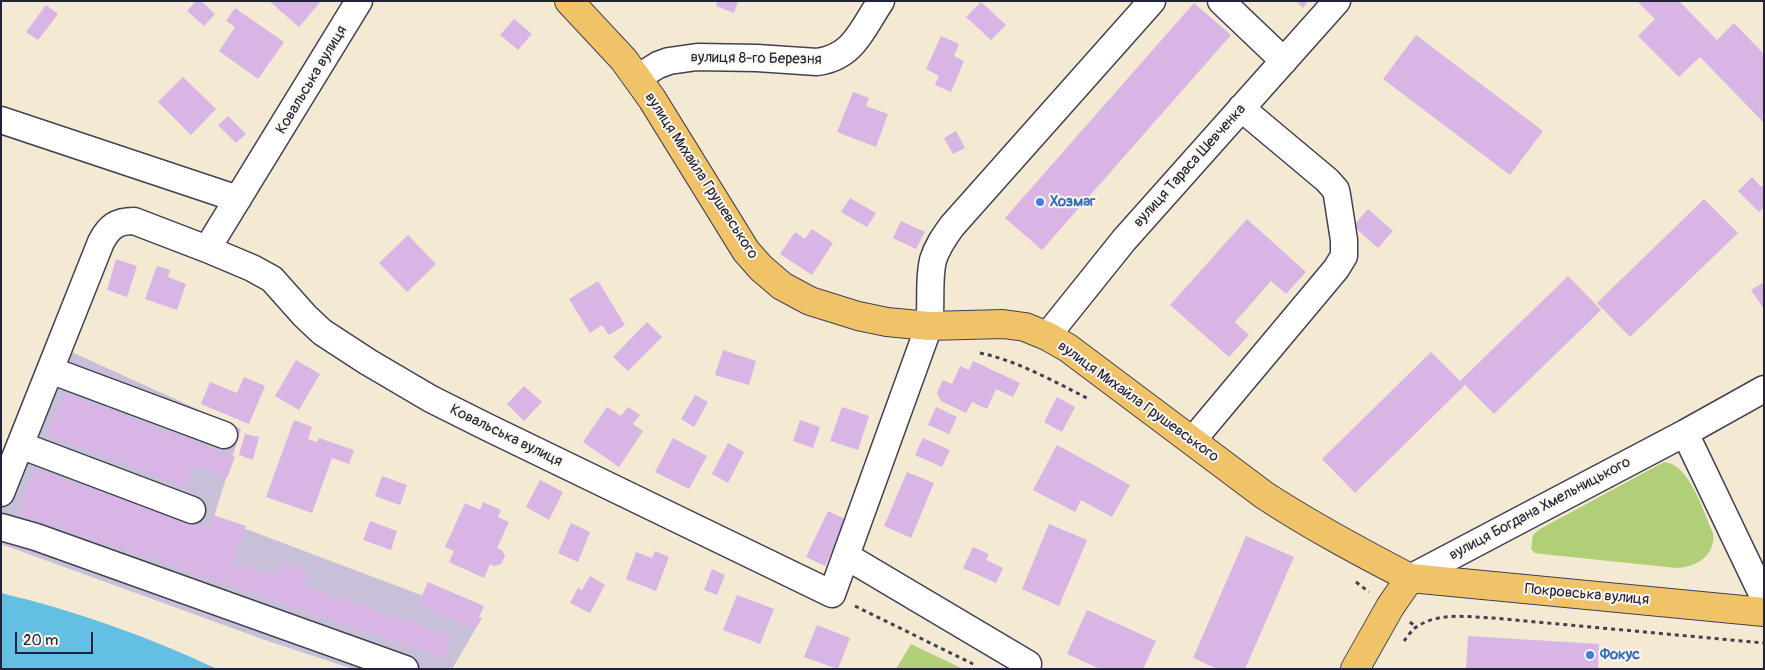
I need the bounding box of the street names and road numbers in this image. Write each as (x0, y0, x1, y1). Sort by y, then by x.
street label: Ковальська вулиця (273, 23, 351, 137)
street label: вулиця 8-го Березня (690, 49, 822, 69)
street label: вулиця Михайла Грушевського (640, 89, 762, 263)
street label: вулиця Тараса Шевченка (1130, 101, 1250, 231)
street label: вулиця Михайла Грушевського (1054, 337, 1222, 467)
street label: Ковальська вулиця (447, 401, 565, 471)
street label: вулиця Богдана Хмельницького (1446, 453, 1634, 565)
street label: Покровська вулиця (1524, 581, 1650, 609)

